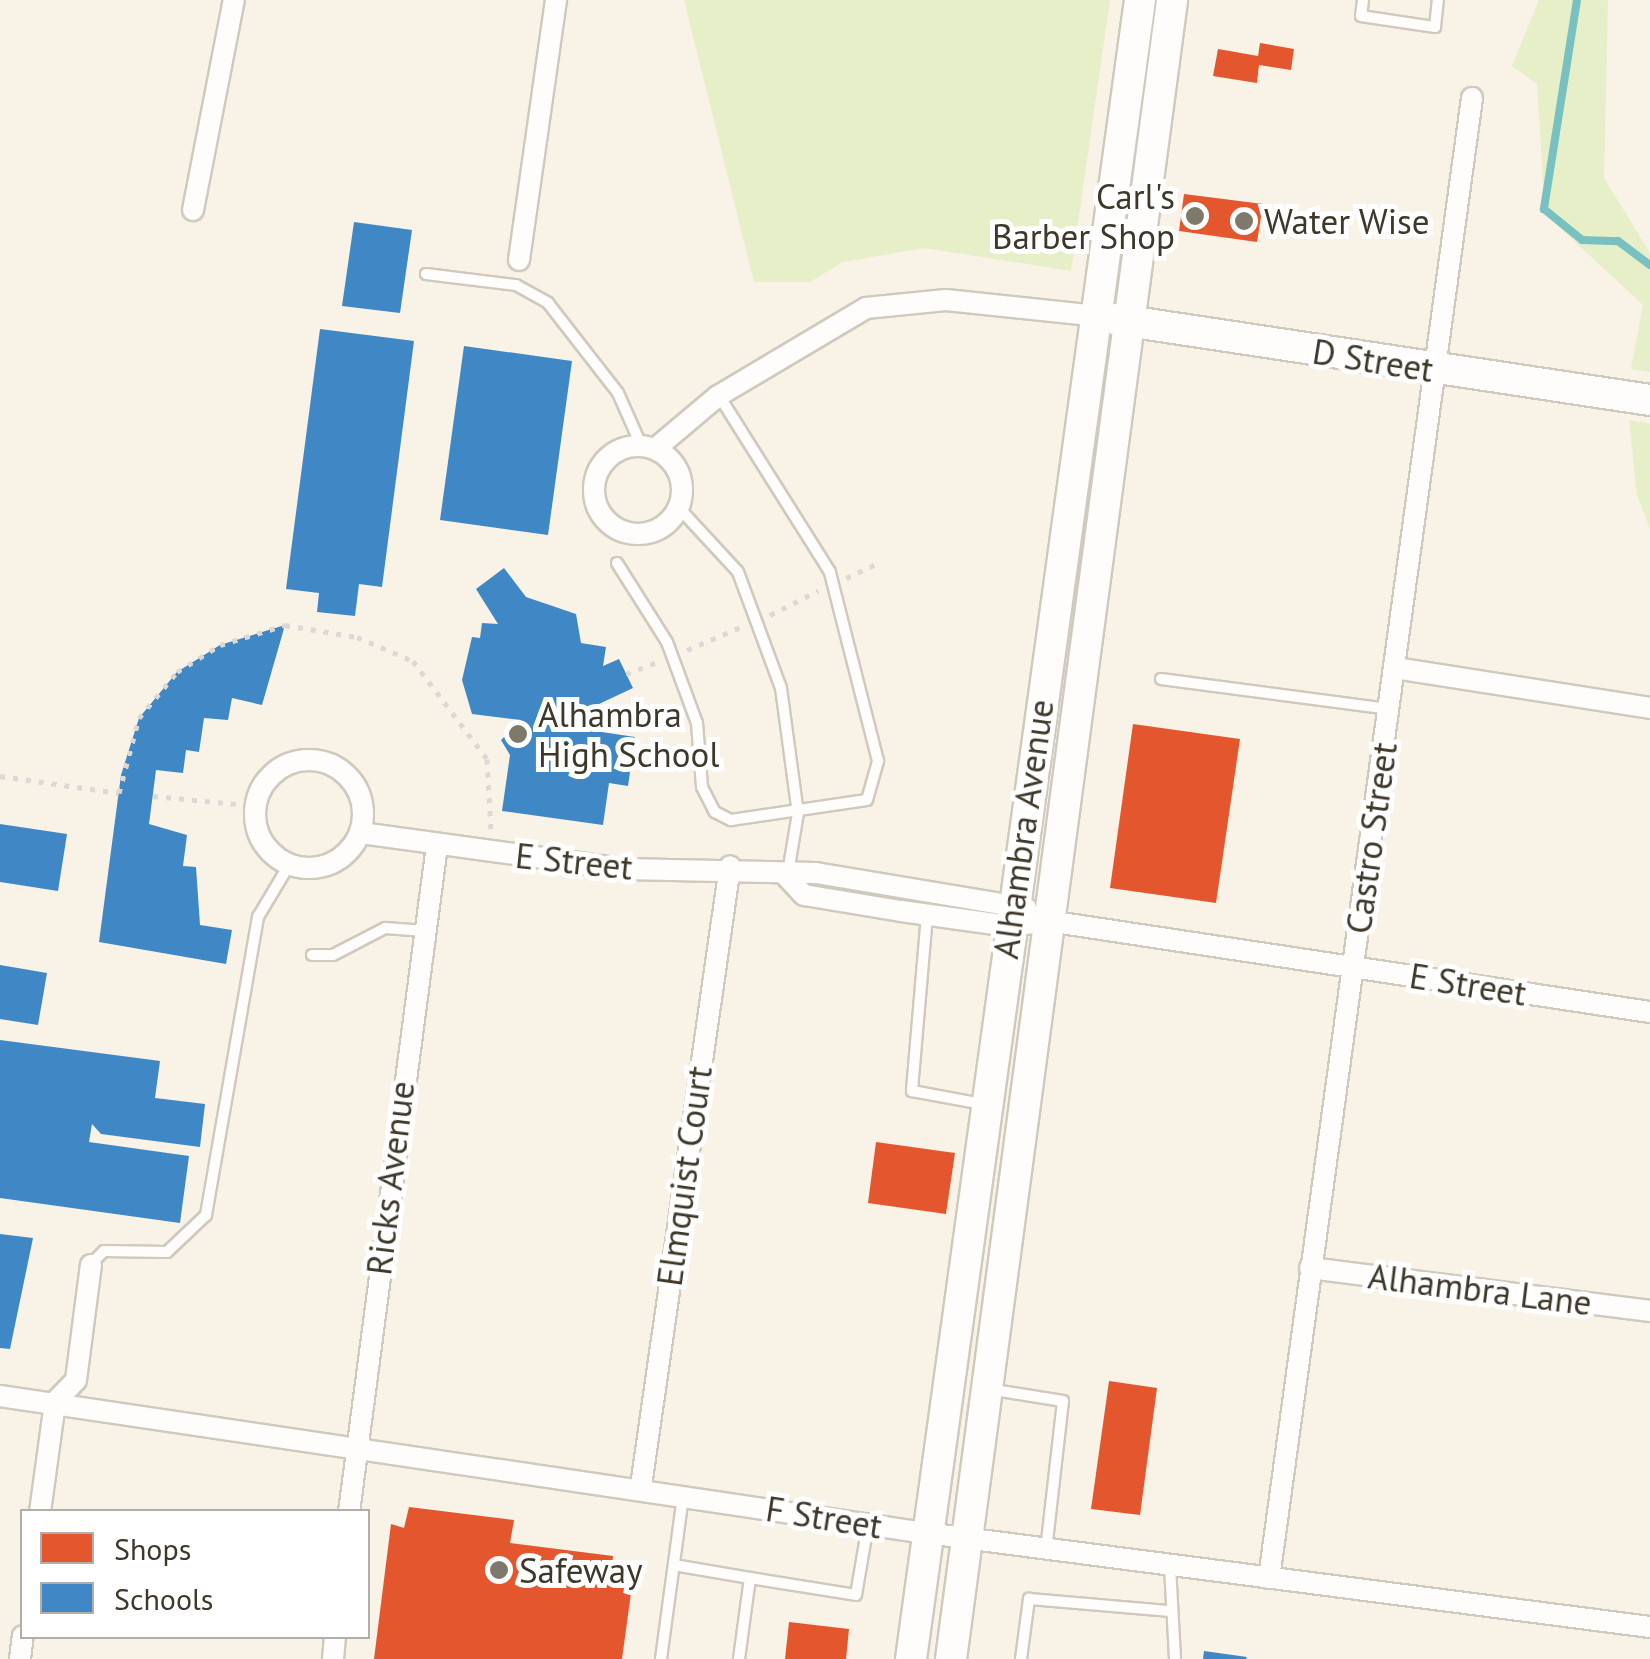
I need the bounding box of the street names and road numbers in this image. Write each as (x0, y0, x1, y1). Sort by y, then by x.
street label: D Street (1310, 330, 1436, 390)
street label: Alhambra Avenue (984, 696, 1062, 962)
street label: Castro Street (1337, 740, 1405, 936)
street label: E Street (513, 834, 635, 888)
street label: E Street (1407, 954, 1529, 1014)
street label: Elmquist Court (648, 1063, 720, 1289)
street label: Ricks Avenue (357, 1078, 423, 1278)
street label: Alhambra Lane (1366, 1254, 1594, 1324)
street label: F Street (763, 1487, 885, 1547)

